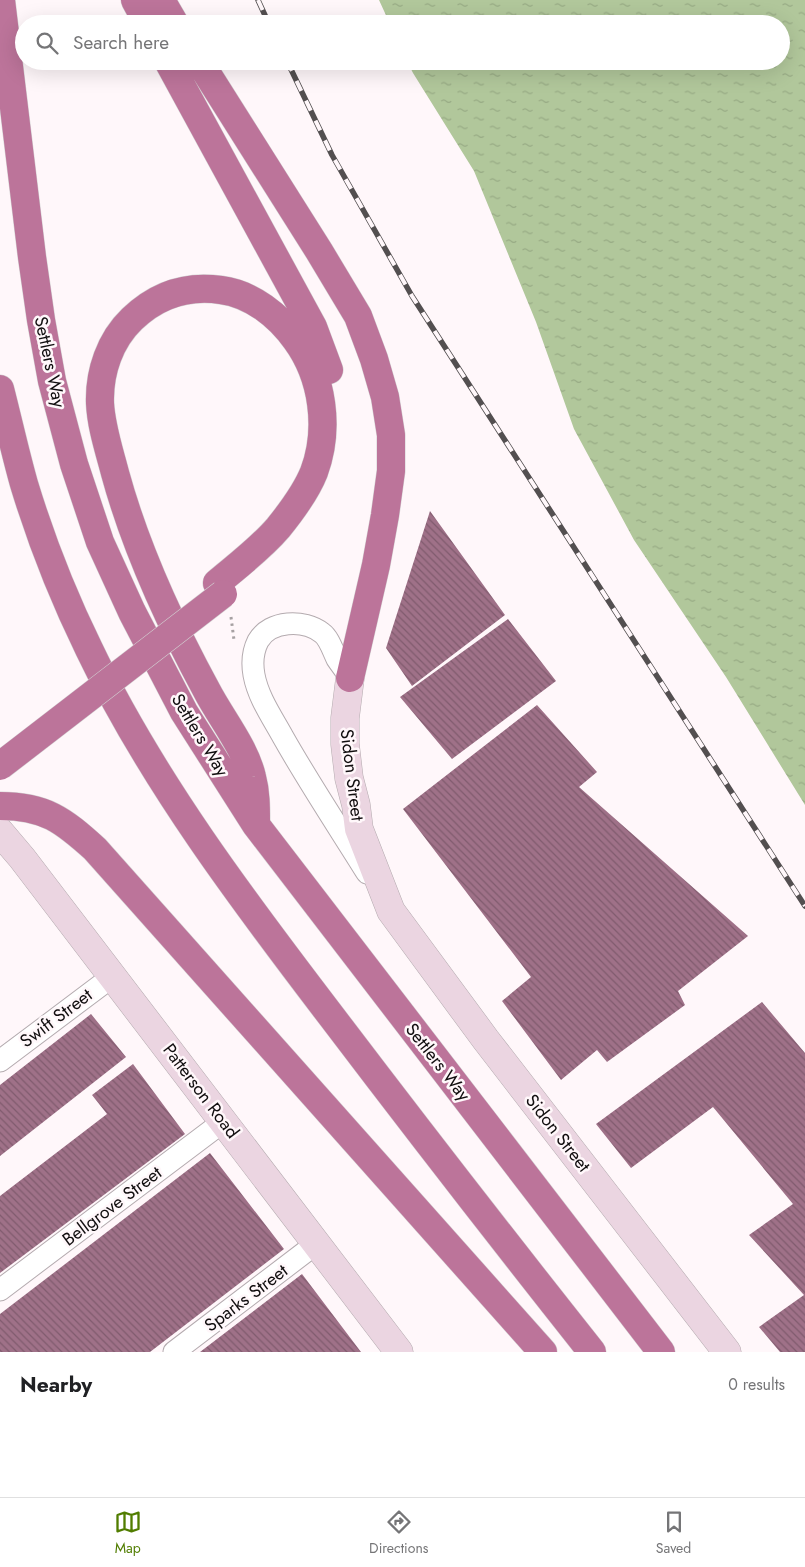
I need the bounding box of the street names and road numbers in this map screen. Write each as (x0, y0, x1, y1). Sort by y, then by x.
street label: Settlers Way (28, 314, 72, 410)
street label: Settlers Way (165, 689, 235, 781)
street label: Sidon Street (333, 728, 371, 823)
street label: Swift Street (14, 982, 98, 1054)
street label: Settlers Way (399, 1018, 477, 1107)
street label: Patterson Road (157, 1038, 245, 1144)
street label: Sidon Street (519, 1089, 597, 1178)
street label: Bellgrove Street (57, 1160, 168, 1252)
street label: Sparks Street (199, 1258, 294, 1338)

